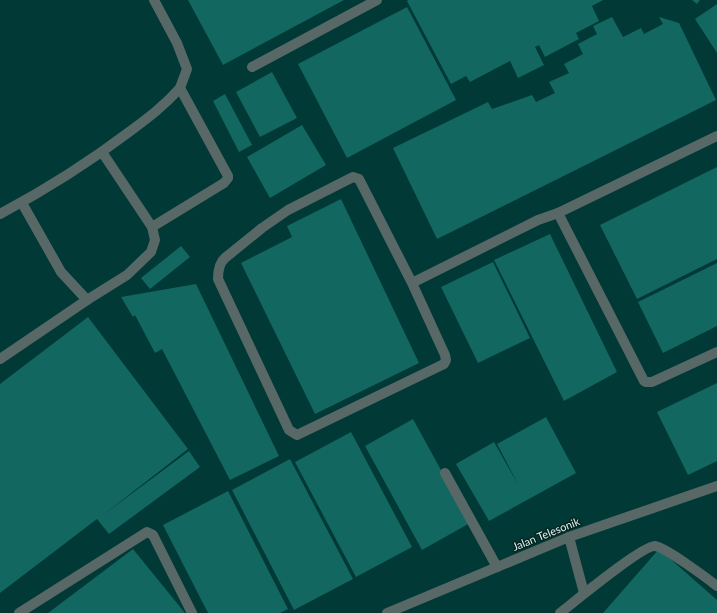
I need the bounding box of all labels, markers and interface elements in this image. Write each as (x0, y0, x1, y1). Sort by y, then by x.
street label: Jalan Telesonik (510, 514, 582, 553)

